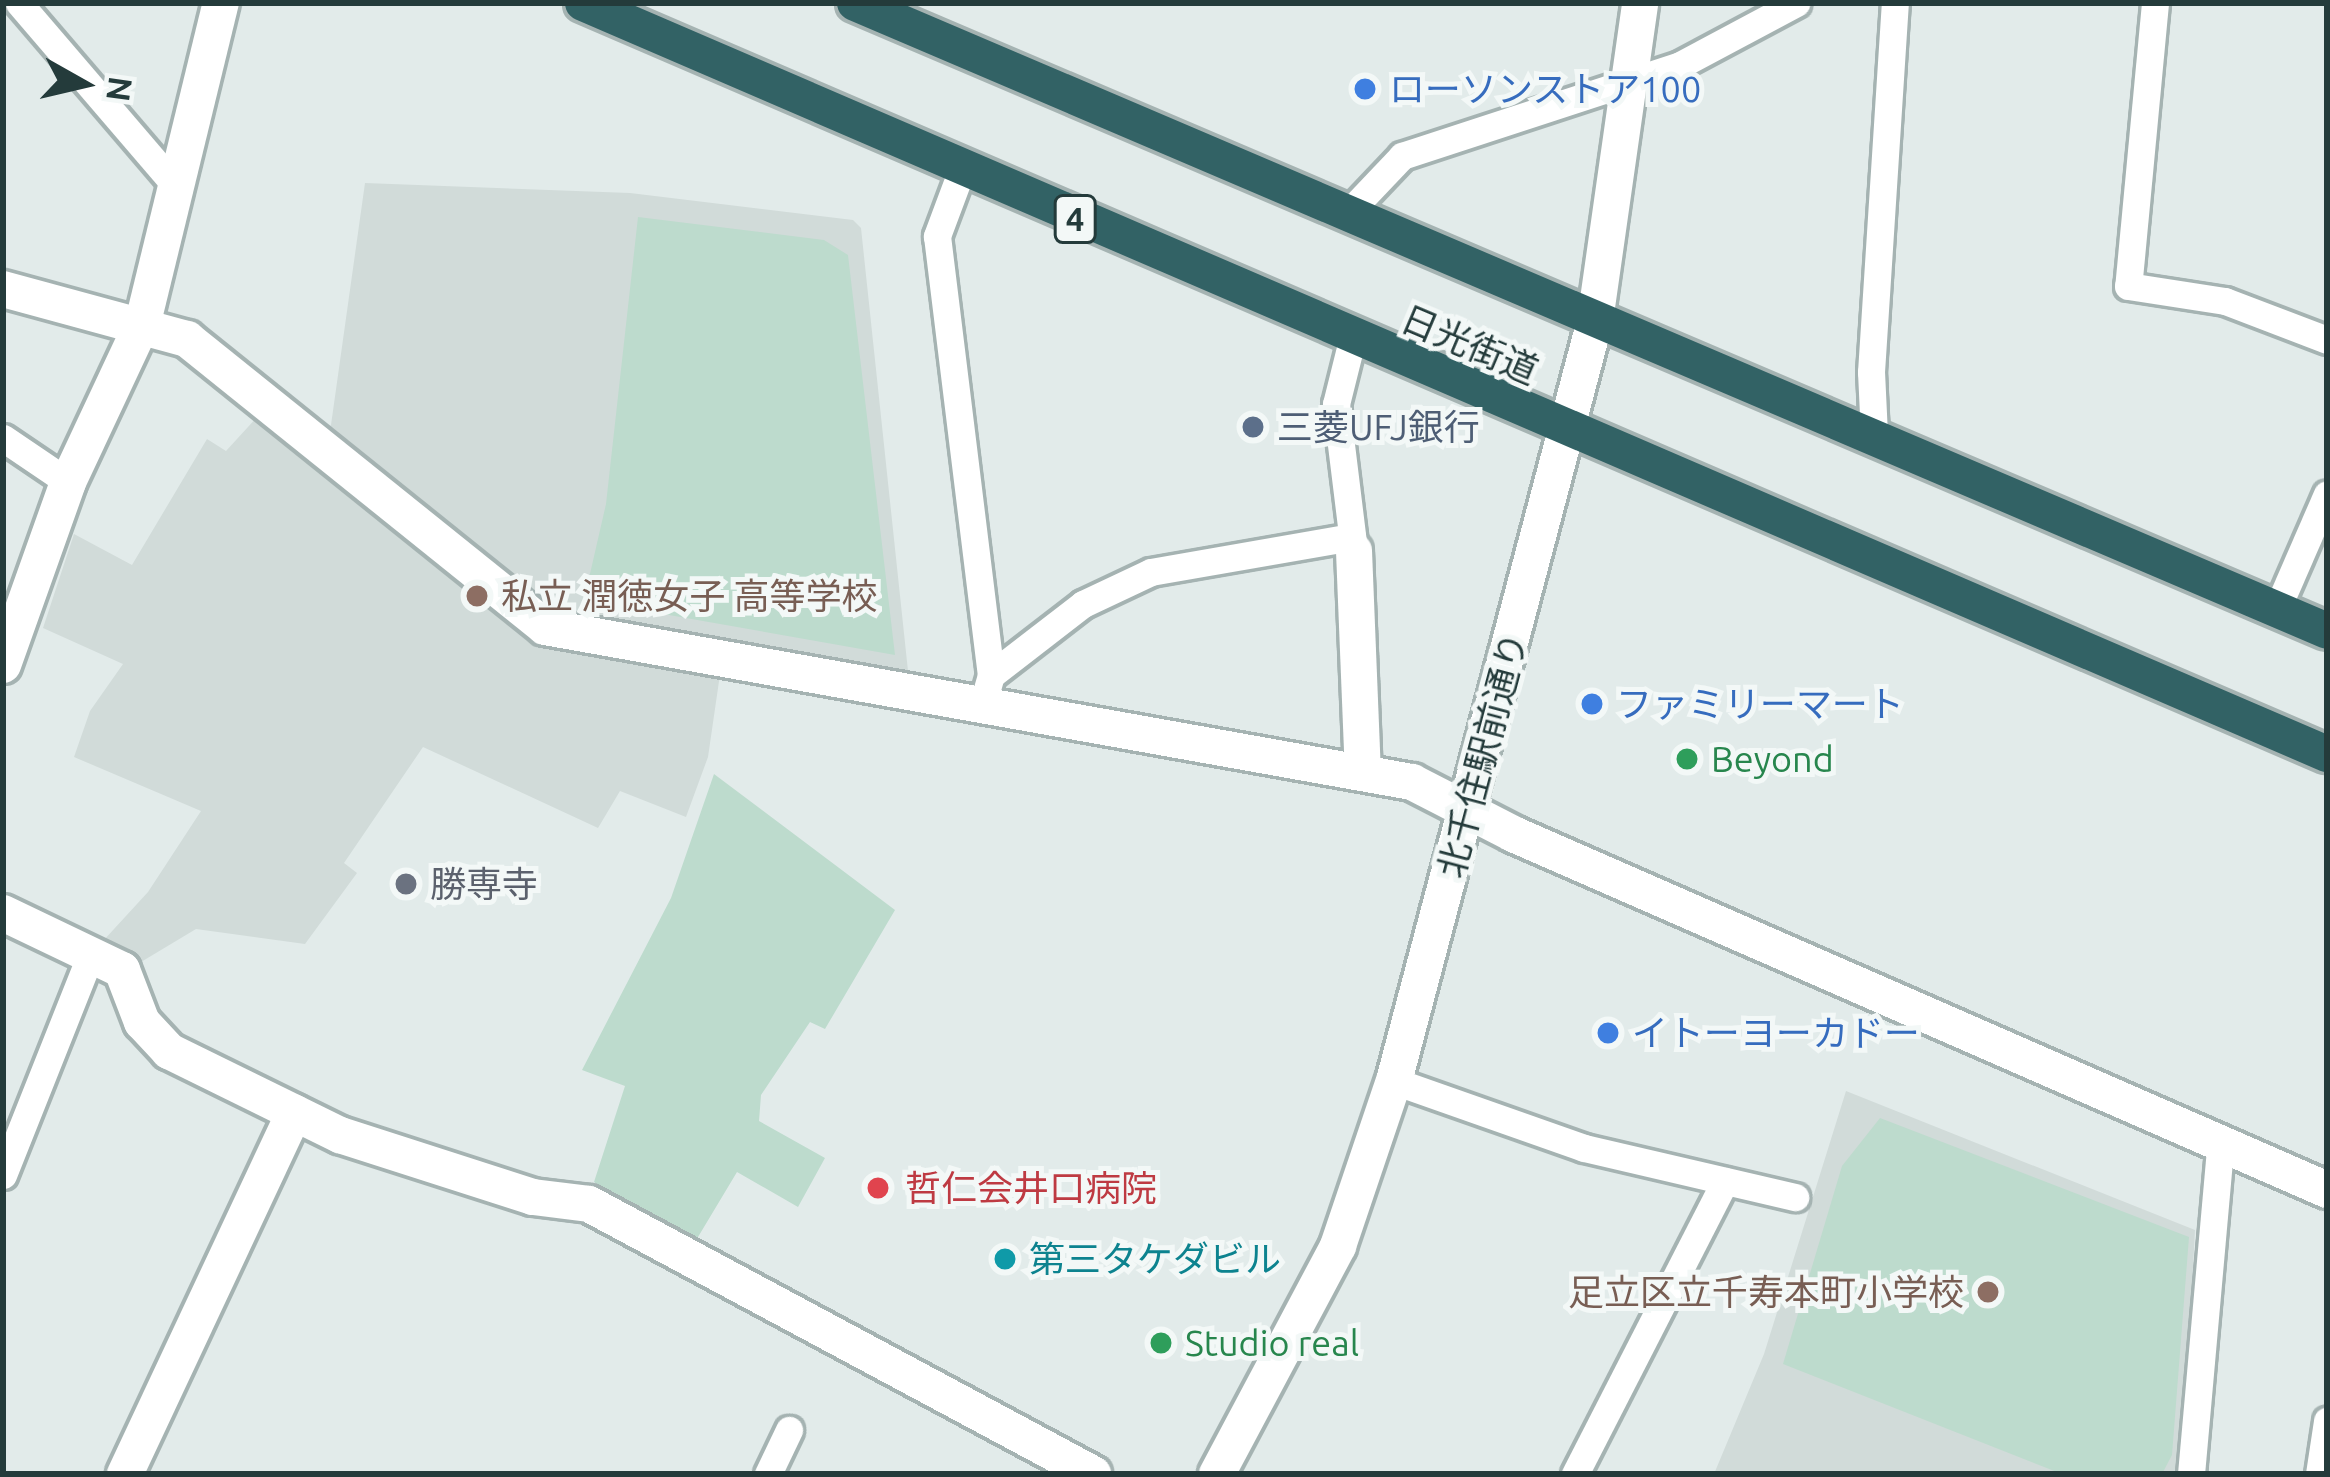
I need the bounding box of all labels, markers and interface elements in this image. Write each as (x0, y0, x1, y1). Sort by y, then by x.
north arrow (24, 24, 144, 144)
place label: ローソンストア100 (1389, 67, 1702, 111)
text: N (100, 74, 140, 104)
marker: ローソンストア100 (1352, 76, 1378, 102)
road number: 4 (1051, 192, 1099, 246)
street label: 日光街道 (1395, 296, 1545, 392)
place label: 三菱UFJ銀行 (1277, 405, 1480, 449)
marker: 三菱UFJ銀行 (1240, 414, 1266, 440)
place label: 私立 潤徳女子 高等学校 (501, 574, 877, 618)
marker: 私立 潤徳女子 高等学校 (464, 583, 490, 609)
street label: 北千住駅前通り (1429, 628, 1535, 882)
place label: ファミリーマート (1616, 682, 1904, 726)
marker: ファミリーマート (1579, 691, 1605, 717)
place label: Beyond (1711, 737, 1834, 781)
marker: Beyond (1674, 746, 1700, 772)
place label: 勝専寺 (430, 862, 538, 906)
marker: 勝専寺 (393, 871, 419, 897)
place label: イトーヨーカドー (1632, 1011, 1920, 1055)
marker: イトーヨーカドー (1595, 1020, 1621, 1046)
place label: 哲仁会井口病院 (905, 1166, 1157, 1210)
marker: 哲仁会井口病院 (862, 1172, 894, 1204)
place label: 第三タケダビル (1029, 1237, 1281, 1281)
marker: 第三タケダビル (992, 1246, 1018, 1272)
place label: 足立区立千寿本町小学校 (1568, 1270, 1964, 1314)
marker: 足立区立千寿本町小学校 (1975, 1279, 2001, 1305)
place label: Studio real (1185, 1321, 1359, 1365)
marker: Studio real (1148, 1330, 1174, 1356)

